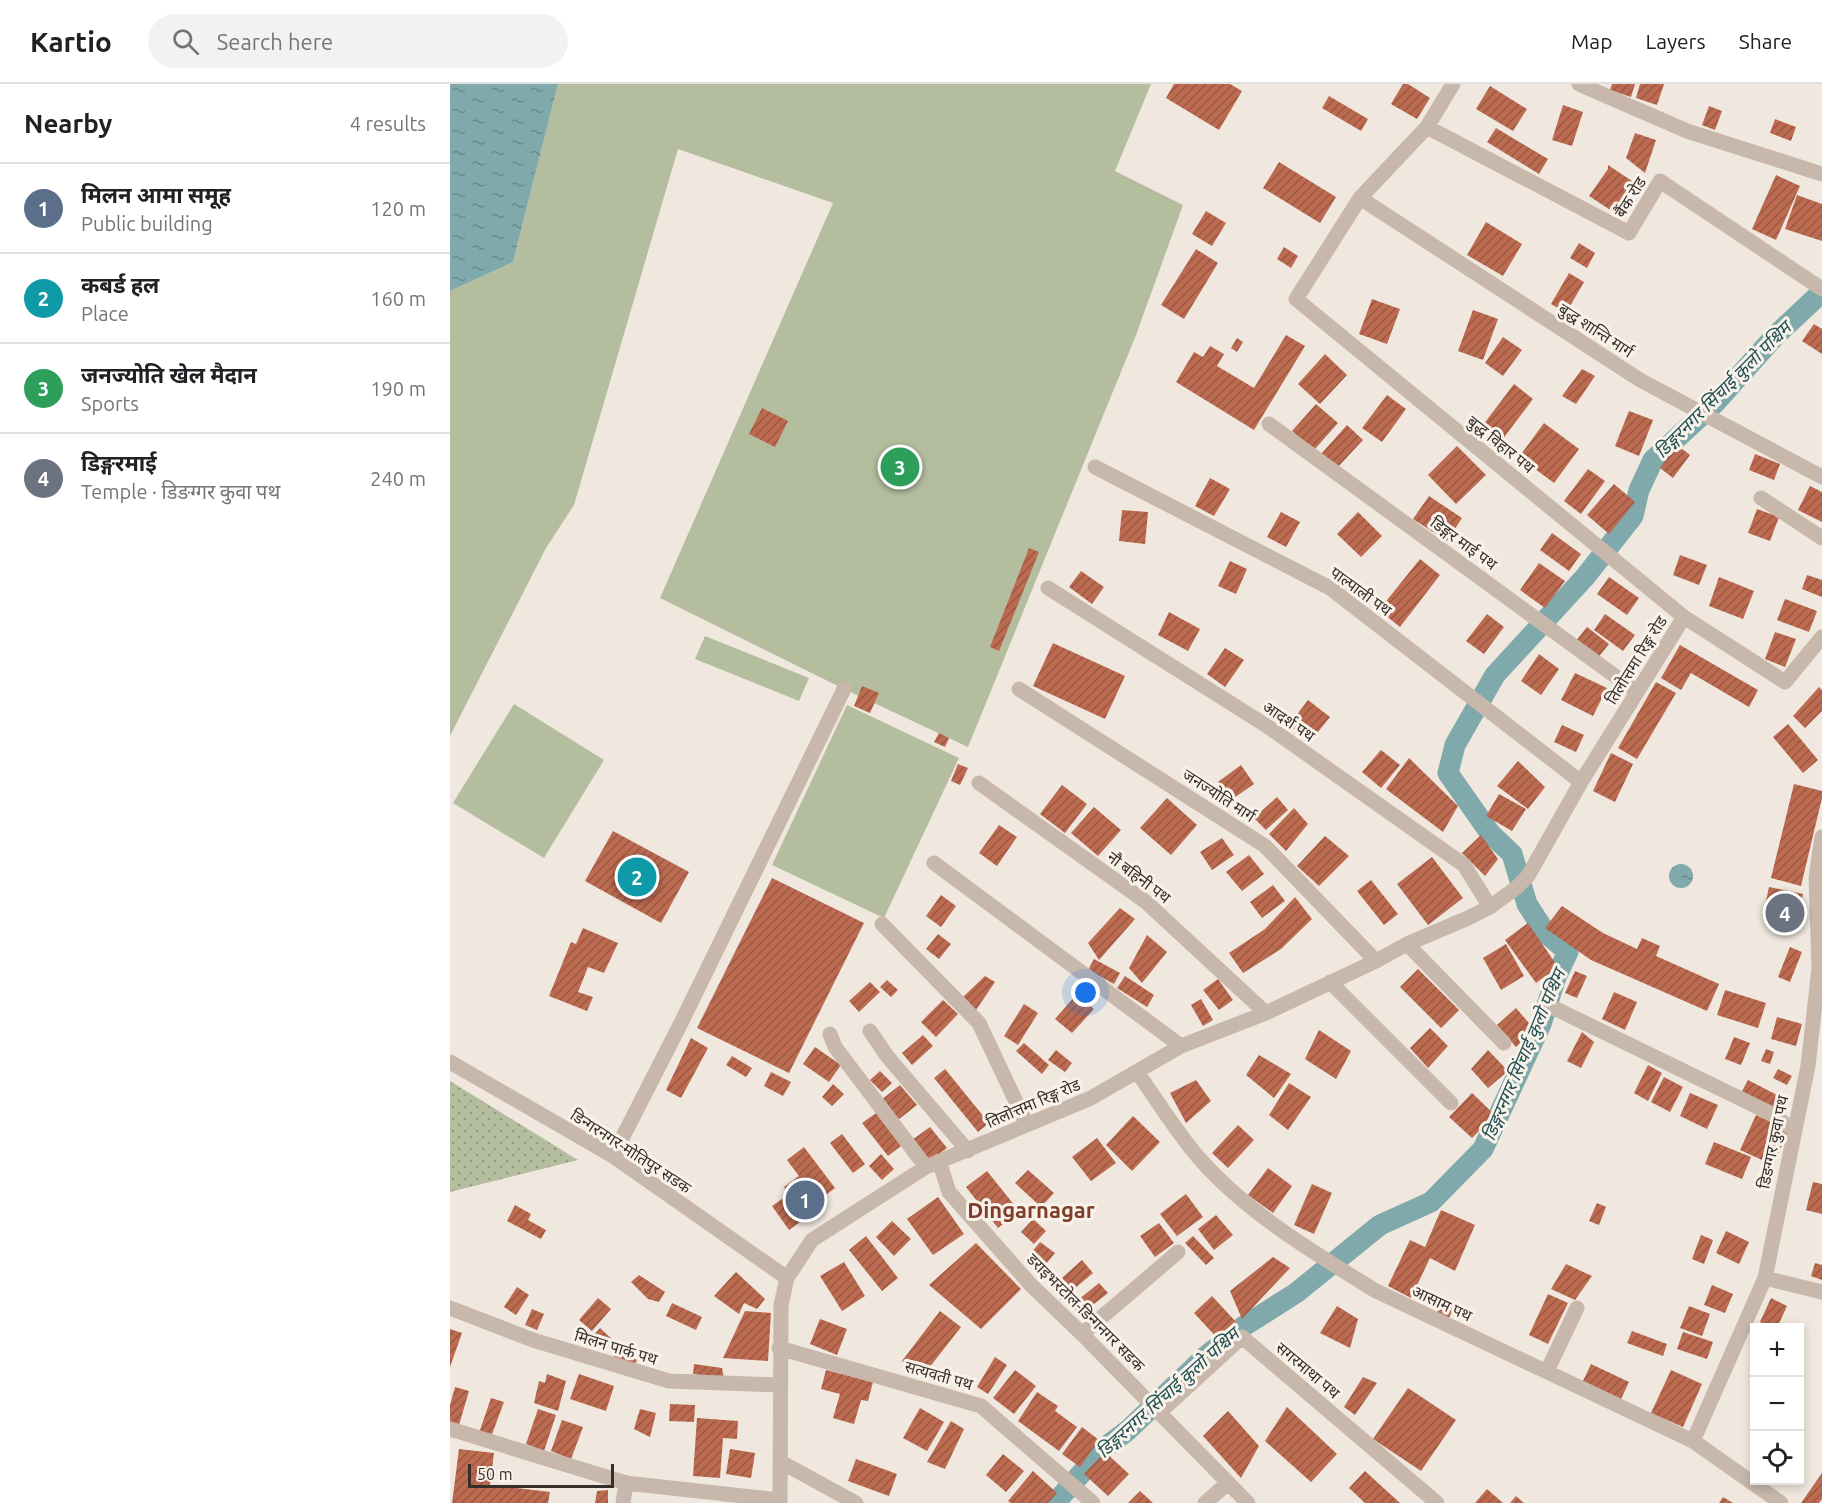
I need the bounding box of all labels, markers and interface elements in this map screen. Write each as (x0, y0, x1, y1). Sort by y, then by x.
search box (148, 14, 568, 68)
icon: search (169, 25, 202, 58)
text: Kartio (30, 26, 112, 57)
text: Search here (217, 29, 333, 54)
text: Map (1571, 29, 1612, 53)
text: Layers (1645, 29, 1706, 53)
text: Share (1739, 29, 1792, 53)
text: Nearby (24, 109, 112, 138)
text: 4 results (350, 112, 426, 135)
street label: बैंक रोड (1611, 173, 1650, 221)
text: मिलन आमा समूह (81, 182, 231, 207)
text: 1 (38, 197, 49, 220)
text: 120 m (370, 197, 426, 220)
text: Public building (81, 212, 213, 235)
text: कबर्ड हल (81, 272, 159, 297)
text: 2 (38, 287, 49, 310)
text: 160 m (370, 287, 426, 310)
street label: बुद्ध शान्ति मार्ग (1554, 299, 1637, 363)
text: Place (81, 302, 129, 325)
water label: डिङ्गरनगर सिंचाई कुलो पश्चिम (1650, 315, 1798, 463)
text: जनज्योति खेल मैदान (81, 362, 257, 387)
text: 3 (38, 377, 49, 400)
text: 190 m (370, 377, 426, 400)
text: Sports (81, 392, 139, 415)
street label: बुद्ध विहार पथ (1463, 412, 1539, 478)
pin: 3 (880, 444, 920, 490)
text: डिङ्गरमाई (81, 450, 157, 475)
text: 4 (38, 467, 49, 490)
text: 240 m (370, 467, 426, 490)
text: Temple · डिङग्गर कुवा पथ (81, 480, 280, 503)
street label: डिङ्गर माई पथ (1427, 513, 1501, 574)
street label: पाल्पाली पथ (1327, 563, 1396, 620)
street label: तिलोत्तमा रिङ्ग रोड (1602, 612, 1670, 707)
street label: आदर्श पथ (1260, 697, 1319, 745)
street label: जनज्योति मार्ग (1179, 765, 1260, 826)
street label: नौ बहिनी पथ (1104, 847, 1175, 907)
pin: 2 (618, 854, 657, 900)
pin: 4 (1766, 890, 1804, 936)
water label: डिङ्गरनगर सिंचाई कुलो पश्चिम (1478, 963, 1571, 1144)
your location (1071, 978, 1100, 1007)
street label: तिलोत्तमा रिङ्ग रोड (983, 1075, 1083, 1131)
street label: डिङग्गर कुवा पथ (1754, 1093, 1794, 1191)
street label: डिन्गरनगर-मोतिपुर सडक (566, 1105, 695, 1199)
pin: 1 (786, 1178, 824, 1222)
district label: Dingarnagar (967, 1197, 1095, 1222)
street label: डराइभरटोल-डिन्गनगर सडक (1023, 1249, 1149, 1375)
street label: आसाम पथ (1409, 1281, 1475, 1325)
water label: डिङ्गरनगर सिंचाई कुलो पश्चिम (1092, 1321, 1246, 1463)
map controls (1750, 1323, 1804, 1485)
button: + (1750, 1323, 1804, 1377)
street label: मिलन पार्क पथ (572, 1326, 660, 1368)
street label: सगरमाथा पथ (1273, 1338, 1344, 1402)
street label: सत्यवती पथ (903, 1357, 976, 1393)
button: − (1750, 1377, 1804, 1431)
button: locate (1750, 1431, 1804, 1485)
scale bar (468, 1461, 614, 1488)
text: 50 m (477, 1465, 513, 1483)

